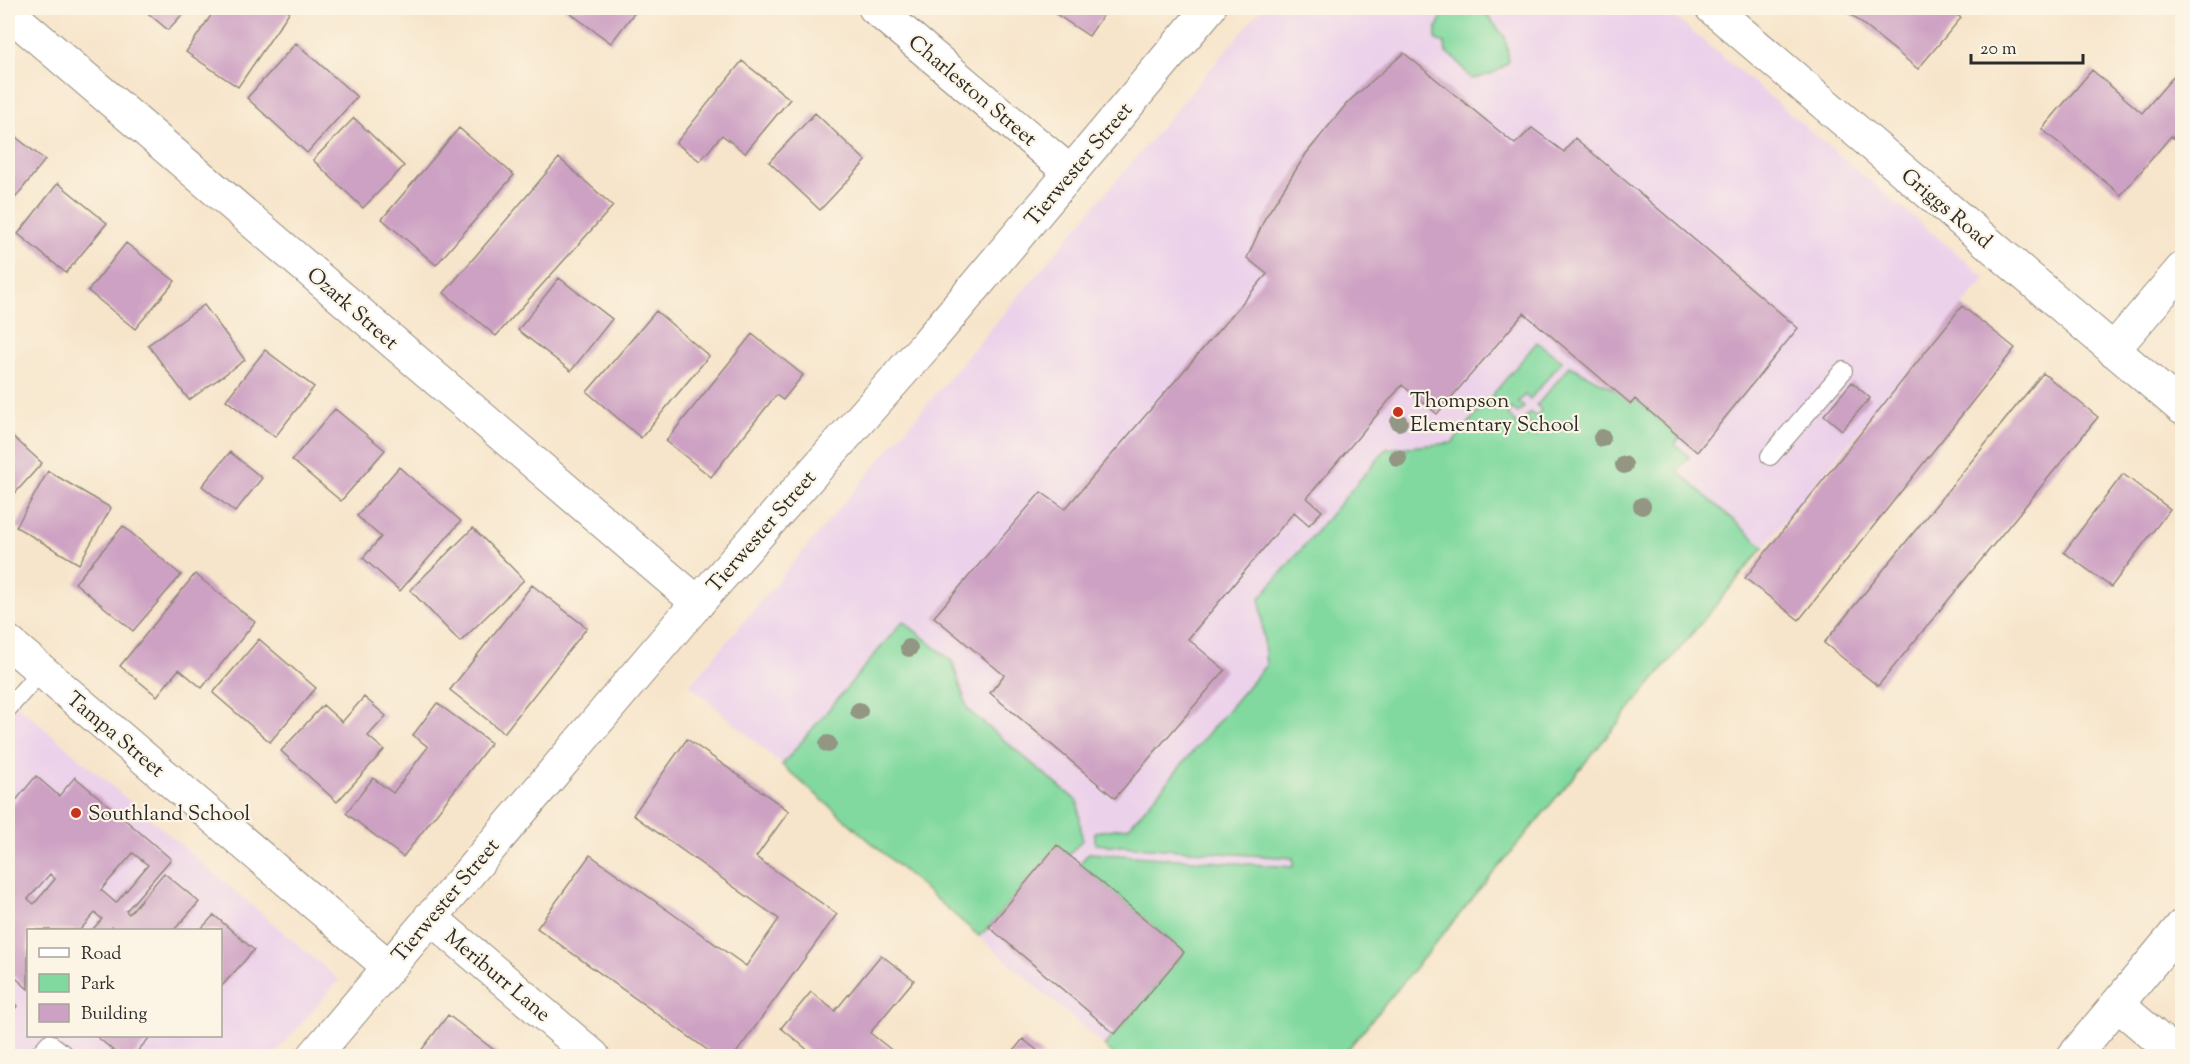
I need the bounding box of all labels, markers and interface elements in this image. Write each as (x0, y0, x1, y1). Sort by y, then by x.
scale bar (1971, 27, 2084, 65)
street label: Charleston Street (901, 29, 1043, 154)
text: 20 m (1980, 37, 2017, 63)
street label: Tierwester Street (1019, 97, 1140, 234)
street label: Griggs Road (1893, 162, 1998, 257)
street label: Ozark Street (299, 261, 404, 358)
place label: Thompson Elementary School (1410, 387, 1580, 441)
marker: Thompson Elementary School (1391, 405, 1405, 419)
street label: Tierwester Street (701, 464, 824, 600)
street label: Tampa Street (59, 686, 170, 786)
place label: Southland School (88, 800, 251, 830)
marker: Southland School (69, 806, 83, 820)
street label: Tierwester Street (386, 833, 507, 970)
street label: Meriburr Lane (437, 923, 556, 1030)
legend (27, 929, 222, 1037)
text: Road (81, 942, 121, 968)
text: Park (81, 972, 116, 998)
text: Building (81, 1002, 147, 1028)

